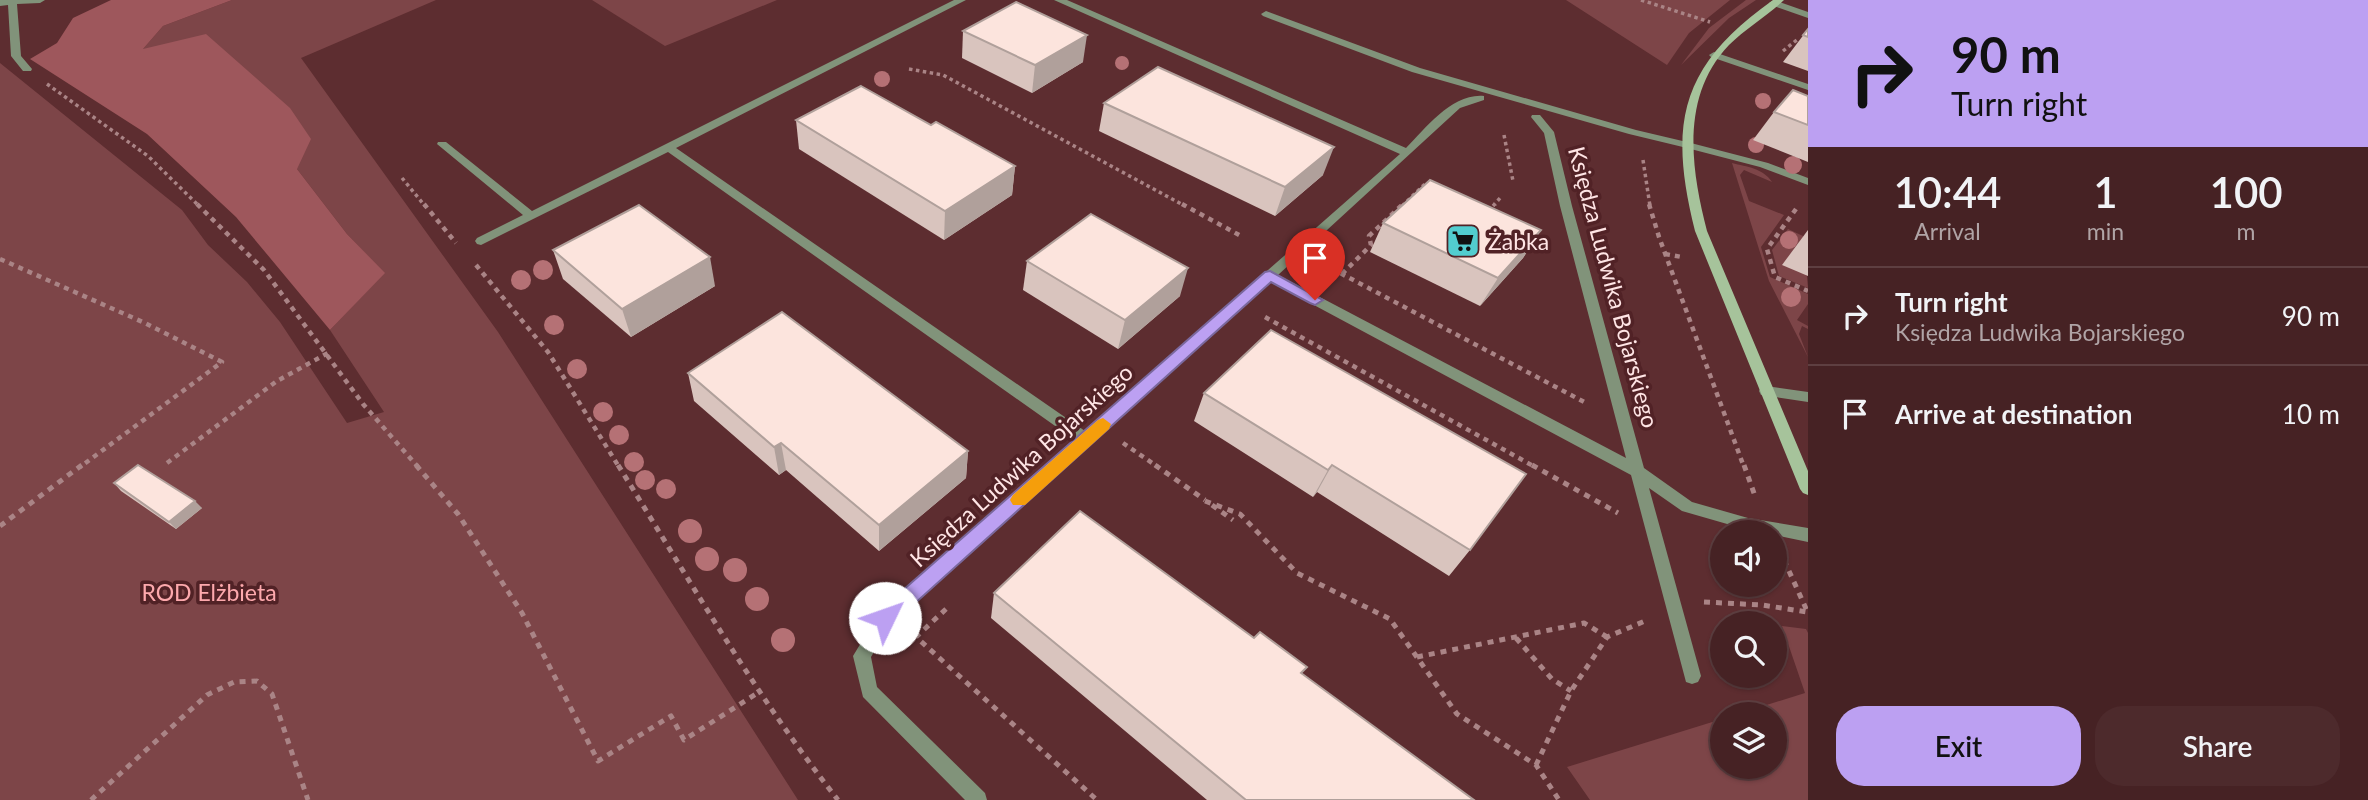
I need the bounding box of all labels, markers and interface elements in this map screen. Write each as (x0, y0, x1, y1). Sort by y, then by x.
text: 90 m (1951, 25, 2061, 83)
icon: right (1836, 28, 1927, 119)
text: Turn right (1951, 84, 2087, 123)
street label: Księdza Ludwika Bojarskiego (1563, 143, 1665, 431)
text: 10:44 (1893, 167, 2001, 217)
text: 1 (2093, 167, 2118, 217)
text: 100 (2210, 167, 2283, 217)
text: Arrival (1914, 217, 1981, 245)
text: min (2087, 217, 2124, 245)
text: m (2237, 217, 2256, 245)
supermarket icon: Żabka (1444, 222, 1482, 260)
place label: Żabka (1488, 227, 1549, 255)
pin (1285, 228, 1345, 300)
icon: arrive (1296, 239, 1334, 277)
text: Turn right (1895, 286, 2008, 318)
icon: right (1836, 297, 1874, 335)
text: 90 m (2282, 300, 2340, 332)
text: Księdza Ludwika Bojarskiego (1895, 318, 2185, 346)
street label: Księdza Ludwika Bojarskiego (904, 358, 1138, 572)
icon: arrive (1836, 395, 1874, 433)
text: Arrive at destination (1895, 398, 2132, 430)
text: 10 m (2282, 398, 2340, 430)
map controls (1710, 520, 1787, 779)
button: sound (1710, 520, 1787, 597)
park label: ROD Elżbieta (141, 578, 277, 606)
position arrow (848, 581, 922, 655)
button: search (1710, 611, 1787, 688)
button: layers (1710, 702, 1787, 779)
button: Exit (1836, 706, 2081, 786)
button: Share (2095, 706, 2340, 786)

